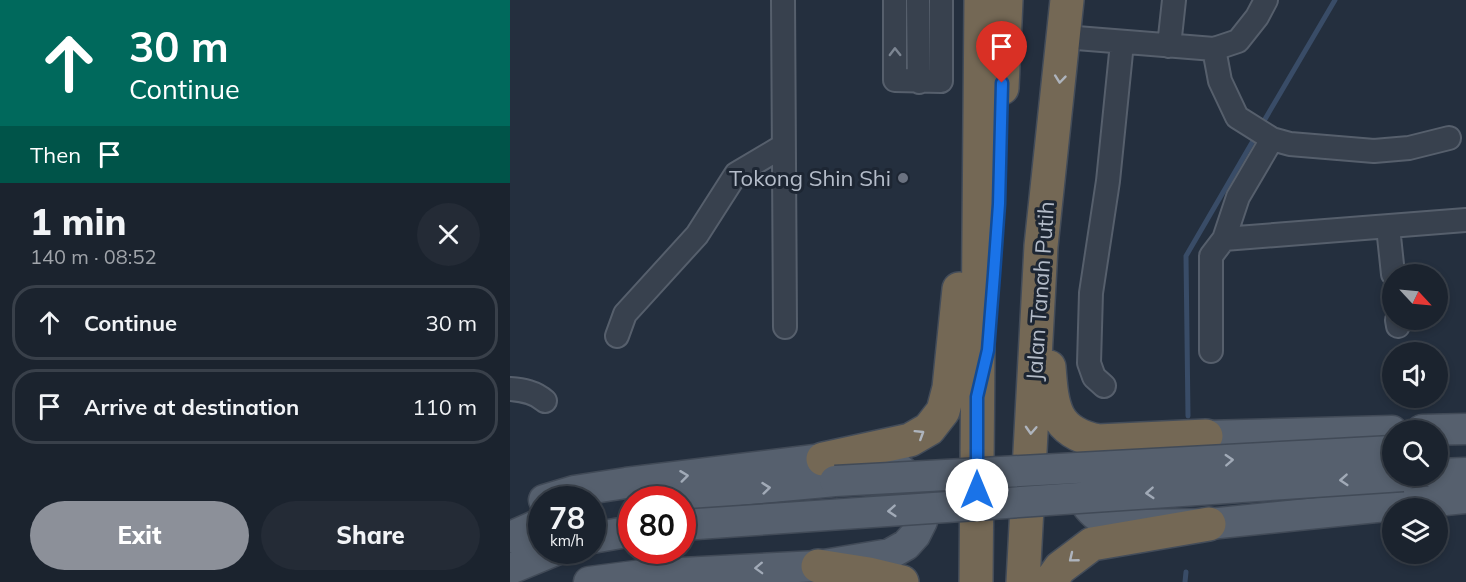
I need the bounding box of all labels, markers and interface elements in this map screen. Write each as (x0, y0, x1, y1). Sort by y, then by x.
text: 30 m (129, 20, 229, 73)
pin (976, 21, 1027, 83)
icon: ahead (30, 24, 108, 102)
icon: arrive (985, 30, 1018, 63)
one-way arrow (889, 47, 901, 56)
text: Continue (129, 72, 240, 106)
one-way arrow (1054, 75, 1066, 84)
icon: arrive (93, 138, 126, 171)
text: Then (30, 141, 81, 169)
place label: Tokong Shin Shi (729, 164, 891, 192)
marker: Tokong Shin Shi (896, 171, 910, 185)
text: 1 min (30, 199, 126, 244)
street label: Jalan Tanah Putih (1020, 200, 1060, 382)
button: close (417, 203, 480, 266)
text: 140 m · 08:52 (30, 244, 156, 269)
north arrow (1382, 264, 1448, 330)
map controls (1382, 264, 1448, 564)
icon: ahead (33, 306, 66, 339)
text: Continue (84, 309, 177, 337)
text: 30 m (426, 309, 477, 337)
button: sound (1382, 342, 1448, 408)
icon: arrive (33, 390, 66, 423)
text: Arrive at destination (84, 393, 299, 421)
text: 110 m (412, 393, 477, 421)
button: search (1382, 420, 1448, 486)
one-way arrow (1025, 425, 1038, 434)
one-way arrow (914, 430, 924, 442)
one-way arrow (1225, 453, 1234, 466)
position arrow (945, 458, 1009, 522)
one-way arrow (679, 470, 688, 482)
one-way arrow (1340, 473, 1349, 486)
one-way arrow (762, 482, 771, 495)
speed limit sign: 80 (618, 486, 696, 564)
one-way arrow (1145, 486, 1154, 499)
button: layers (1382, 498, 1448, 564)
text: 78 (549, 499, 585, 537)
button: Exit (30, 501, 249, 570)
button: Share (261, 501, 480, 570)
one-way arrow (888, 504, 897, 517)
text: km/h (550, 531, 584, 550)
one-way arrow (1069, 550, 1080, 561)
one-way arrow (755, 562, 764, 575)

